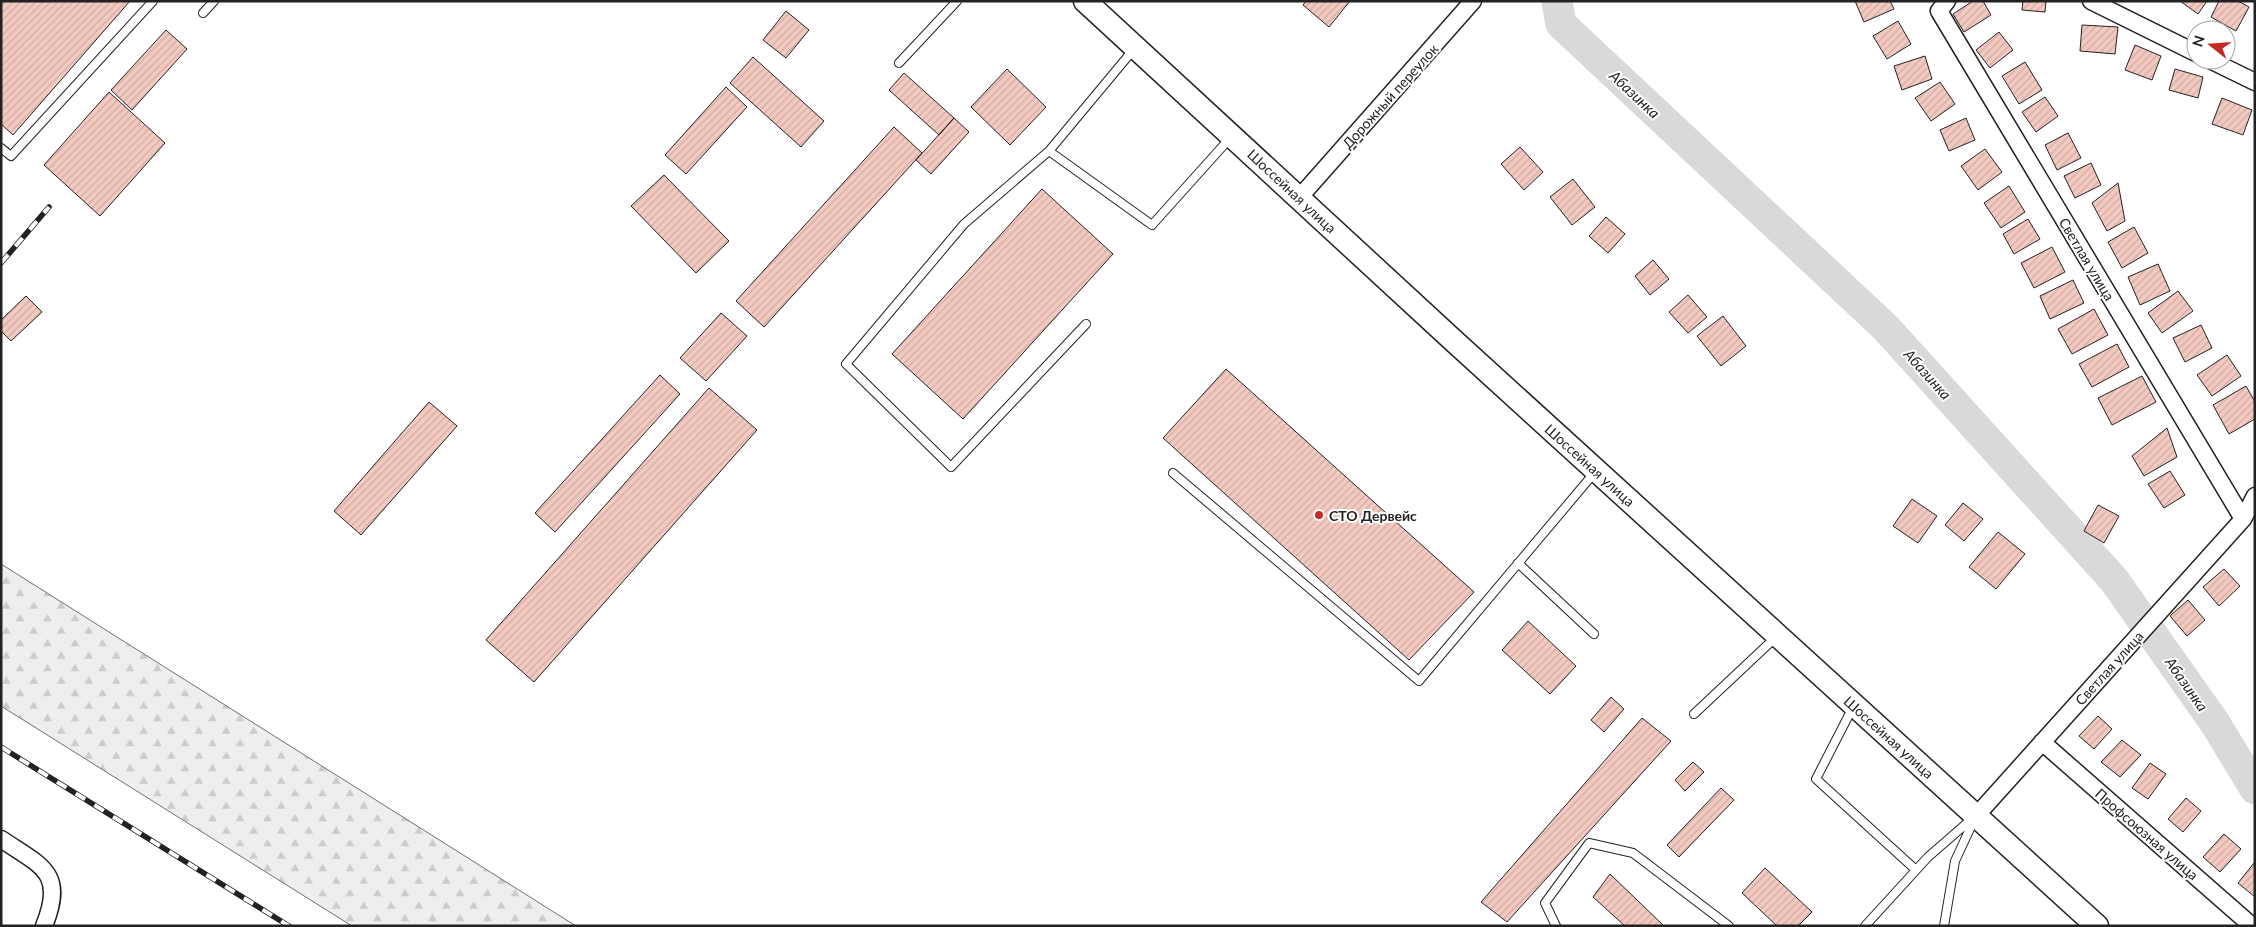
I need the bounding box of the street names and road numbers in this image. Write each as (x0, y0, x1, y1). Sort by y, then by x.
street label: Дорожный переулок (1339, 40, 1442, 152)
street label: Шоссейная улица (1244, 146, 1340, 236)
street label: Светлая улица (2056, 214, 2118, 304)
street label: Шоссейная улица (1542, 420, 1638, 510)
street label: Светлая улица (2071, 627, 2147, 709)
street label: Шоссейная улица (1841, 692, 1937, 782)
street label: Профсоюзная улица (2092, 785, 2202, 883)

